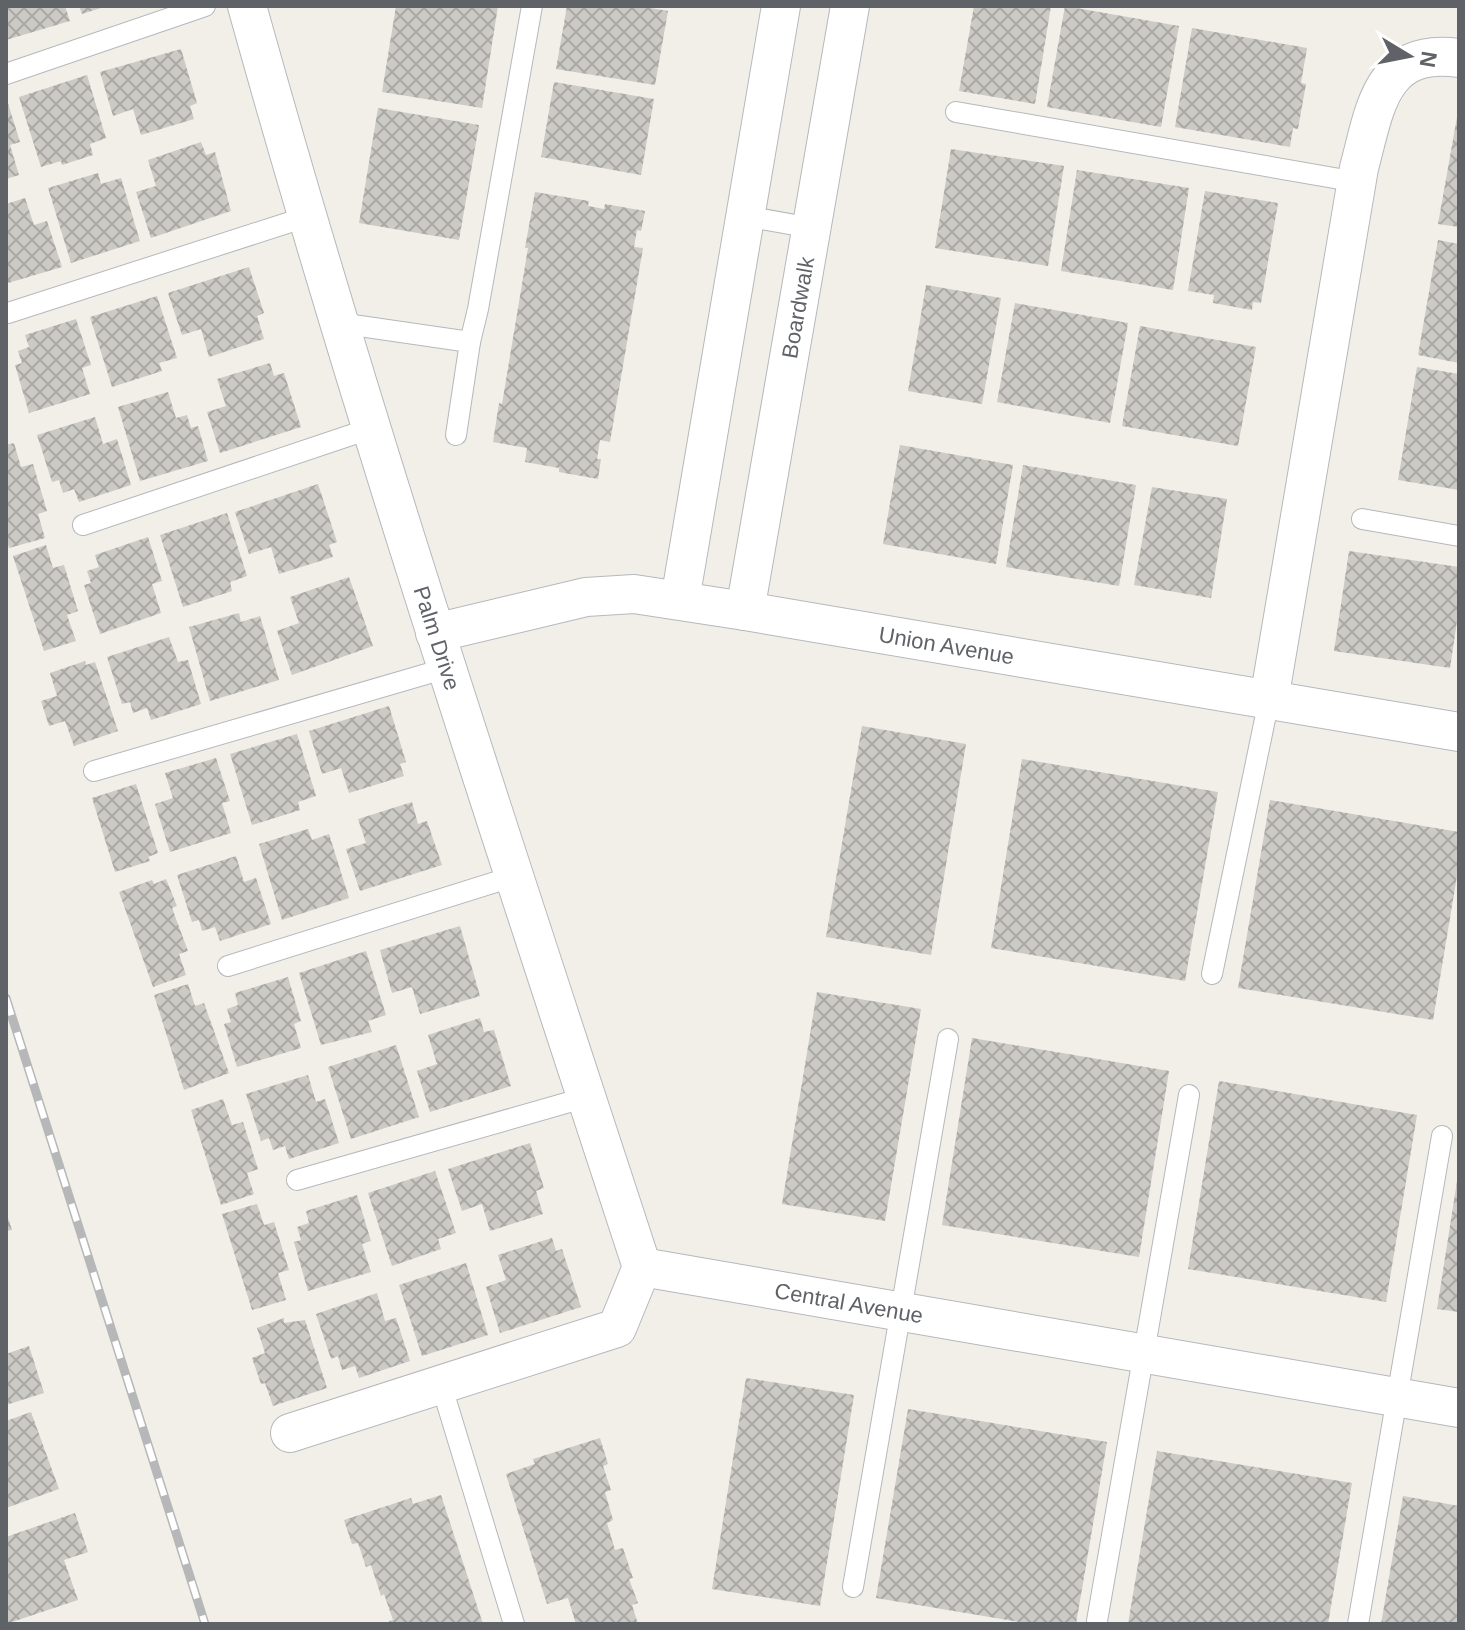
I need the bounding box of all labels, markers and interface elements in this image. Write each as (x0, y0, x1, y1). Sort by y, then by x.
north arrow (1369, 16, 1449, 96)
text: N (1415, 49, 1442, 69)
street label: Boardwalk (777, 254, 819, 360)
street label: Palm Drive (409, 583, 466, 693)
street label: Union Avenue (877, 621, 1016, 669)
street label: Central Avenue (773, 1278, 925, 1328)

